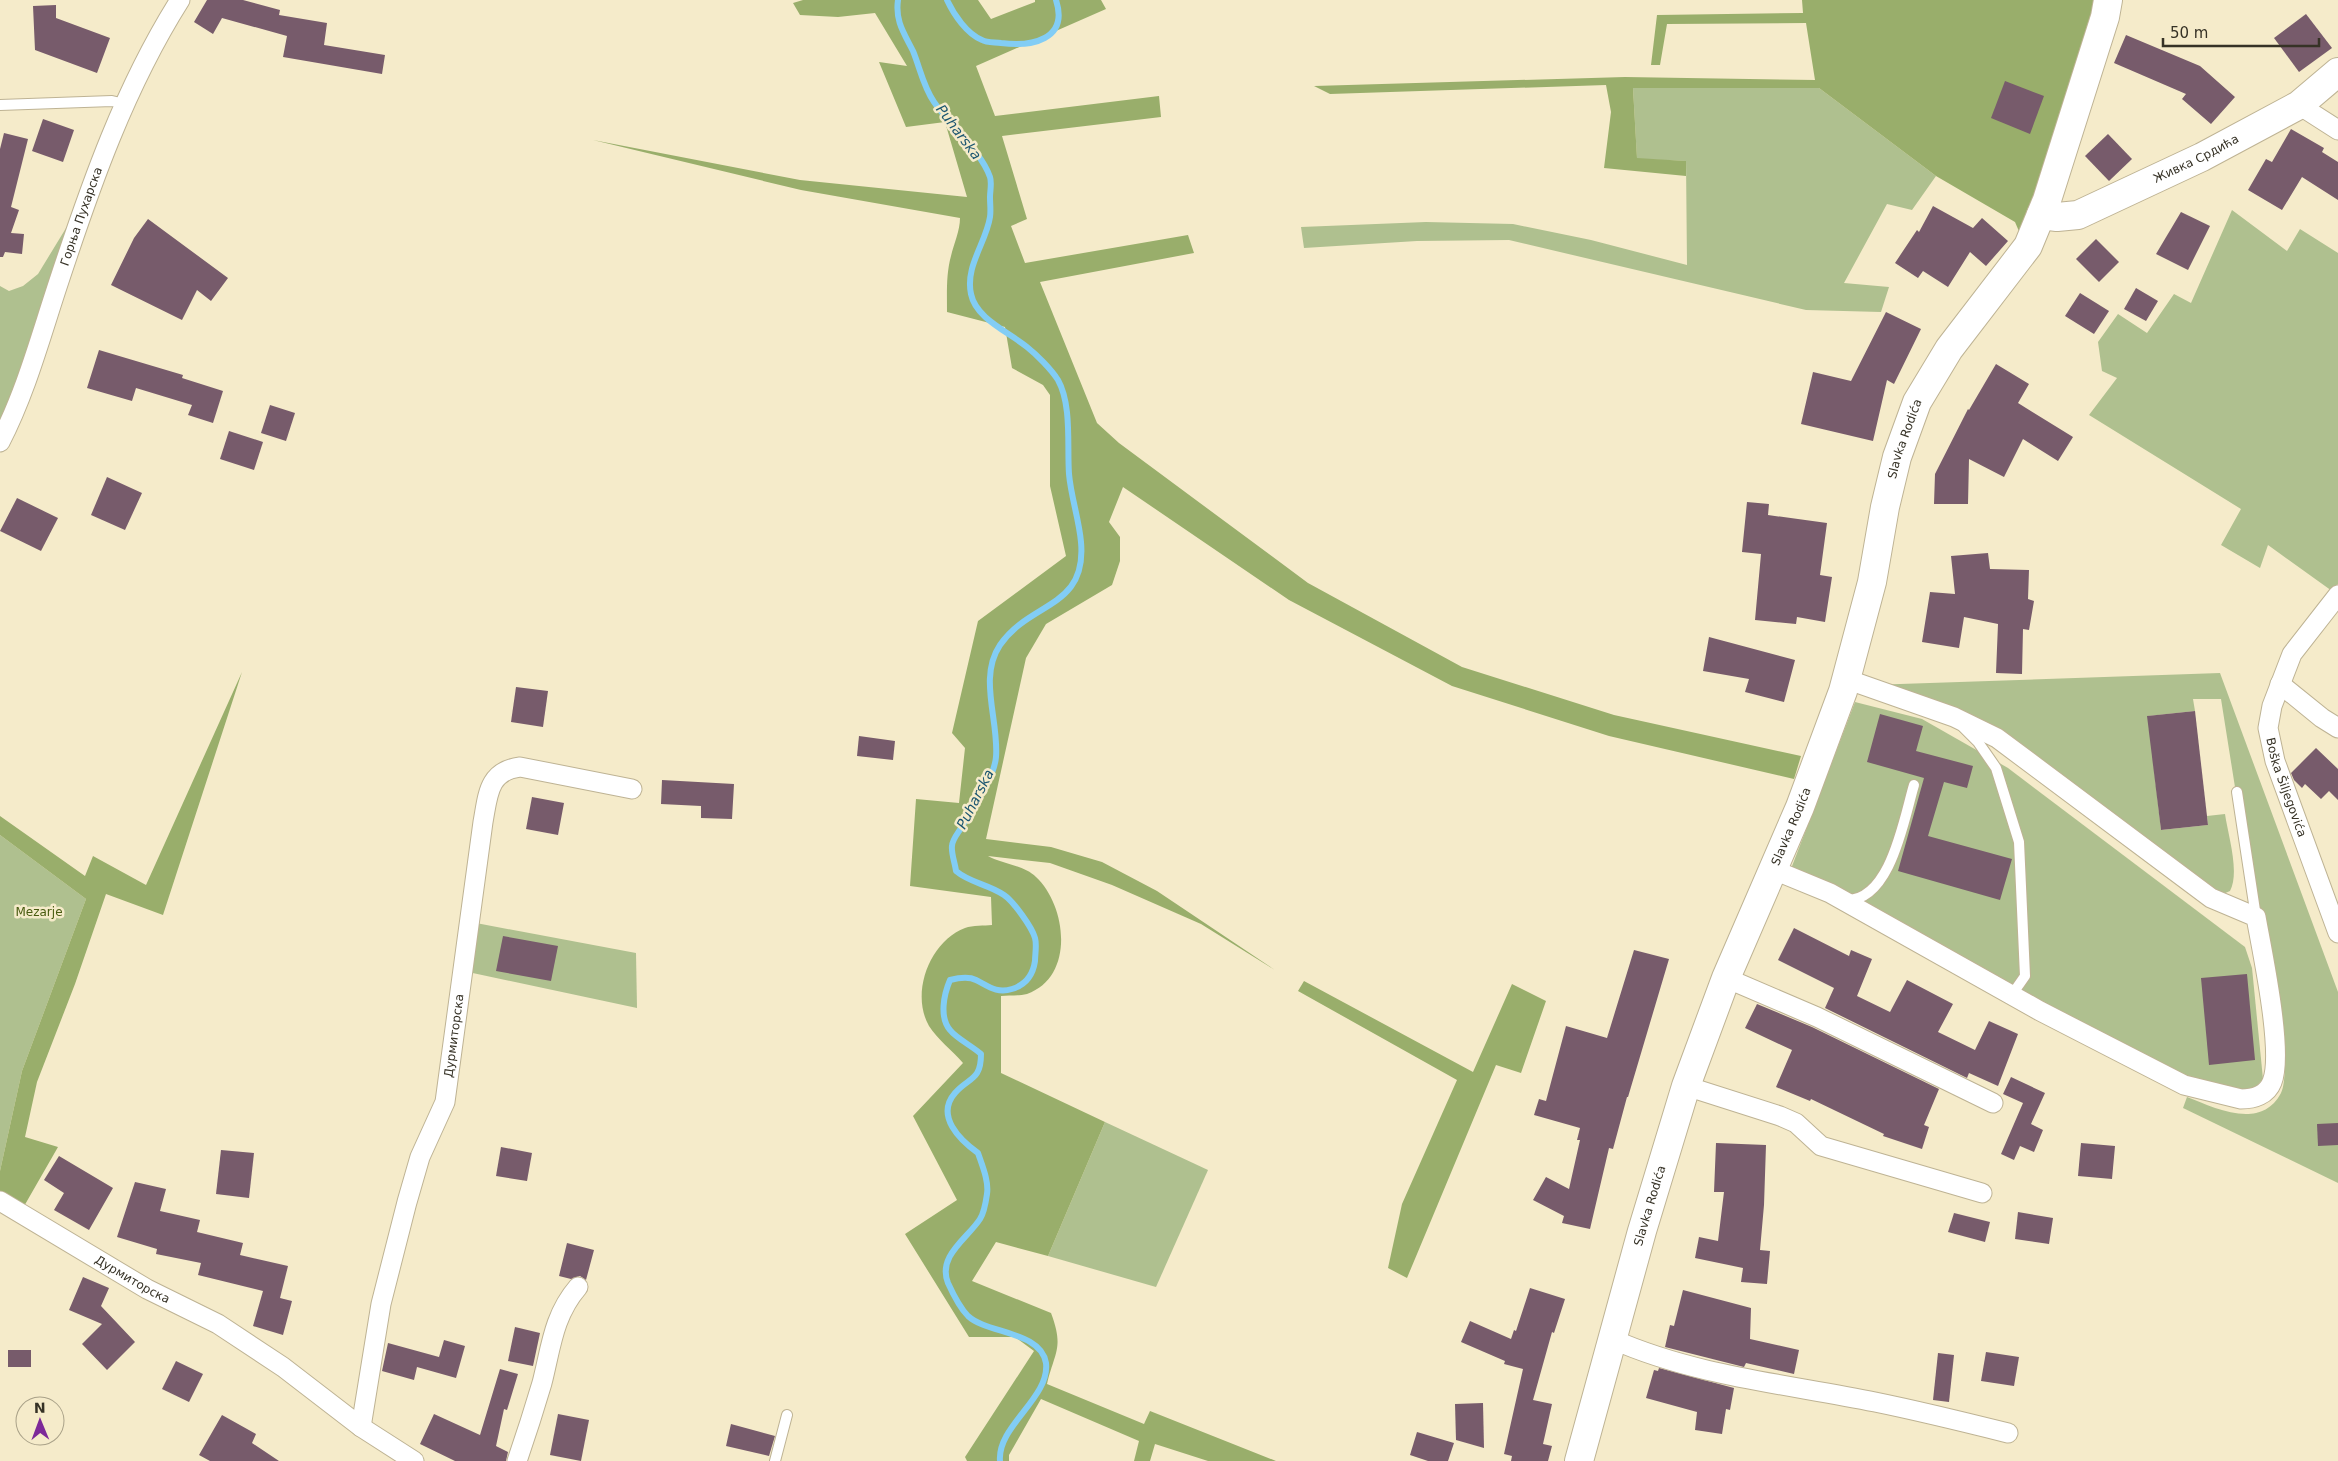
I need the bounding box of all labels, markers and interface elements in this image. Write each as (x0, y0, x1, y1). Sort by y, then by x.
scale bar (2163, 15, 2319, 47)
text: 50 m (2170, 24, 2208, 42)
water label: Puharska (933, 101, 985, 163)
street label: Живка Срдића (2151, 132, 2241, 186)
street label: Горња Пухарска (58, 165, 105, 268)
street label: Slavka Rodića (1885, 397, 1924, 480)
street label: Boška Šiljegovića (2263, 736, 2309, 839)
water label: Puharska (953, 767, 997, 831)
street label: Slavka Rodića (1768, 786, 1814, 868)
park label: Mezarje (15, 905, 63, 919)
street label: Дурмиторска (441, 993, 467, 1078)
street label: Slavka Rodića (1631, 1164, 1669, 1248)
street label: Дурмиторска (92, 1252, 172, 1306)
north arrow (15, 1396, 65, 1446)
text: N (34, 1400, 46, 1416)

